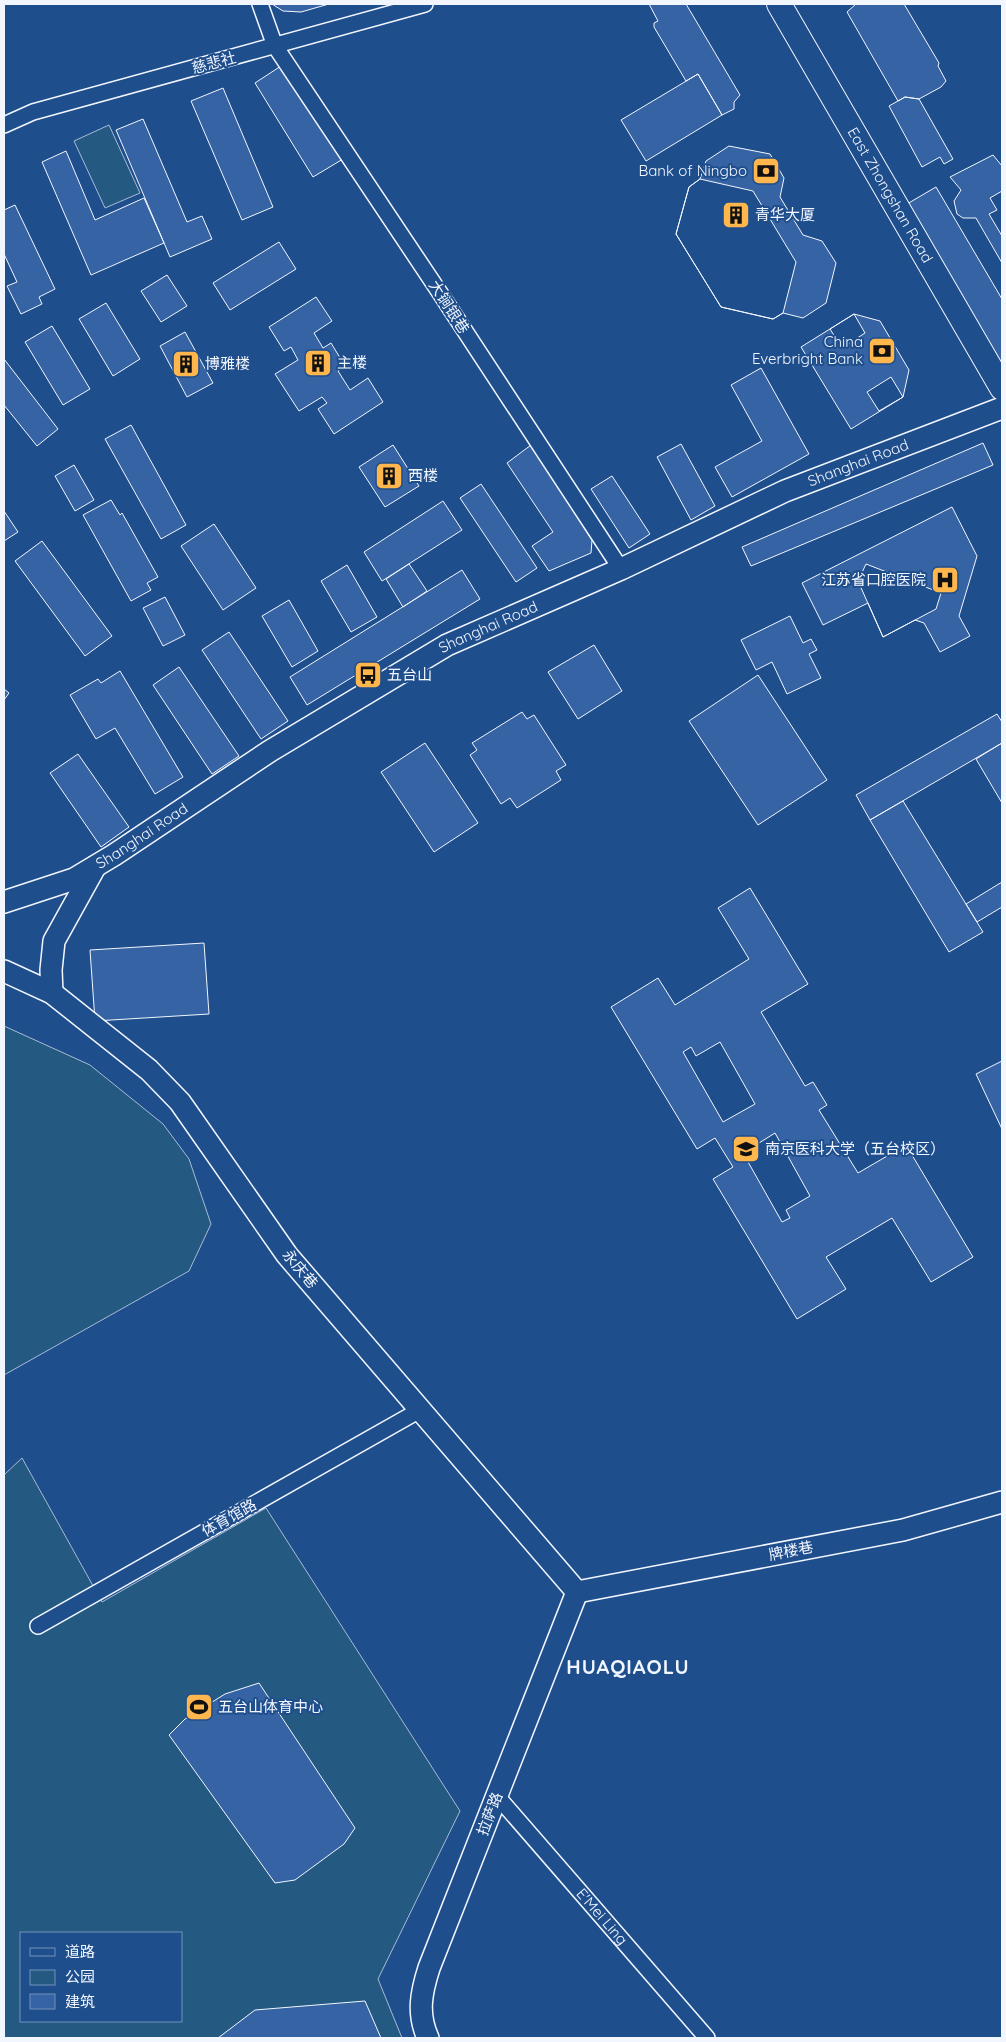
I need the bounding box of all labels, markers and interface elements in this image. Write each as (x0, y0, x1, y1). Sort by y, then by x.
street label: 慈悲社 (190, 48, 238, 78)
street label: East Zhongshan Road (844, 124, 937, 266)
bank icon: Bank of Ningbo (751, 156, 781, 186)
place label: Bank of Ningbo (638, 161, 747, 180)
building icon: 青华大厦 (721, 200, 751, 230)
place label: 青华大厦 (755, 205, 815, 224)
street label: 大锏银巷 (425, 276, 474, 337)
place label: China Everbright Bank (752, 332, 863, 368)
bank icon: China Everbright Bank (867, 336, 897, 366)
building icon: 主楼 (303, 348, 333, 378)
building icon: 博雅楼 (171, 349, 201, 379)
place label: 主楼 (337, 353, 367, 372)
place label: 博雅楼 (205, 354, 250, 373)
street label: Shanghai Road (805, 435, 911, 490)
building icon: 西楼 (374, 461, 404, 491)
place label: 西楼 (408, 466, 438, 485)
hospital icon: 江苏省口腔医院 (930, 565, 960, 595)
place label: 江苏省口腔医院 (821, 570, 926, 589)
street label: Shanghai Road (435, 597, 540, 657)
bus stop icon: 五台山 (353, 660, 383, 690)
place label: 五台山 (387, 665, 432, 684)
street label: Shanghai Road (92, 799, 191, 873)
school or university icon: 南京医科大学（五台校区） (731, 1134, 761, 1164)
place label: 南京医科大学（五台校区） (765, 1139, 945, 1158)
street label: 永庆巷 (279, 1245, 322, 1292)
street label: 体育馆路 (198, 1495, 260, 1540)
street label: 牌楼巷 (767, 1537, 815, 1564)
district label: HUAQIAOLU (566, 1654, 690, 1679)
sports icon: 五台山体育中心 (184, 1692, 214, 1722)
place label: 五台山体育中心 (218, 1697, 323, 1716)
street label: 拉萨路 (473, 1789, 506, 1838)
street label: E'Mei Ling (572, 1884, 632, 1949)
legend (20, 1932, 182, 2022)
text: 道路 (65, 1942, 95, 1961)
text: 公园 (65, 1967, 95, 1986)
text: 建筑 (65, 1992, 95, 2011)

